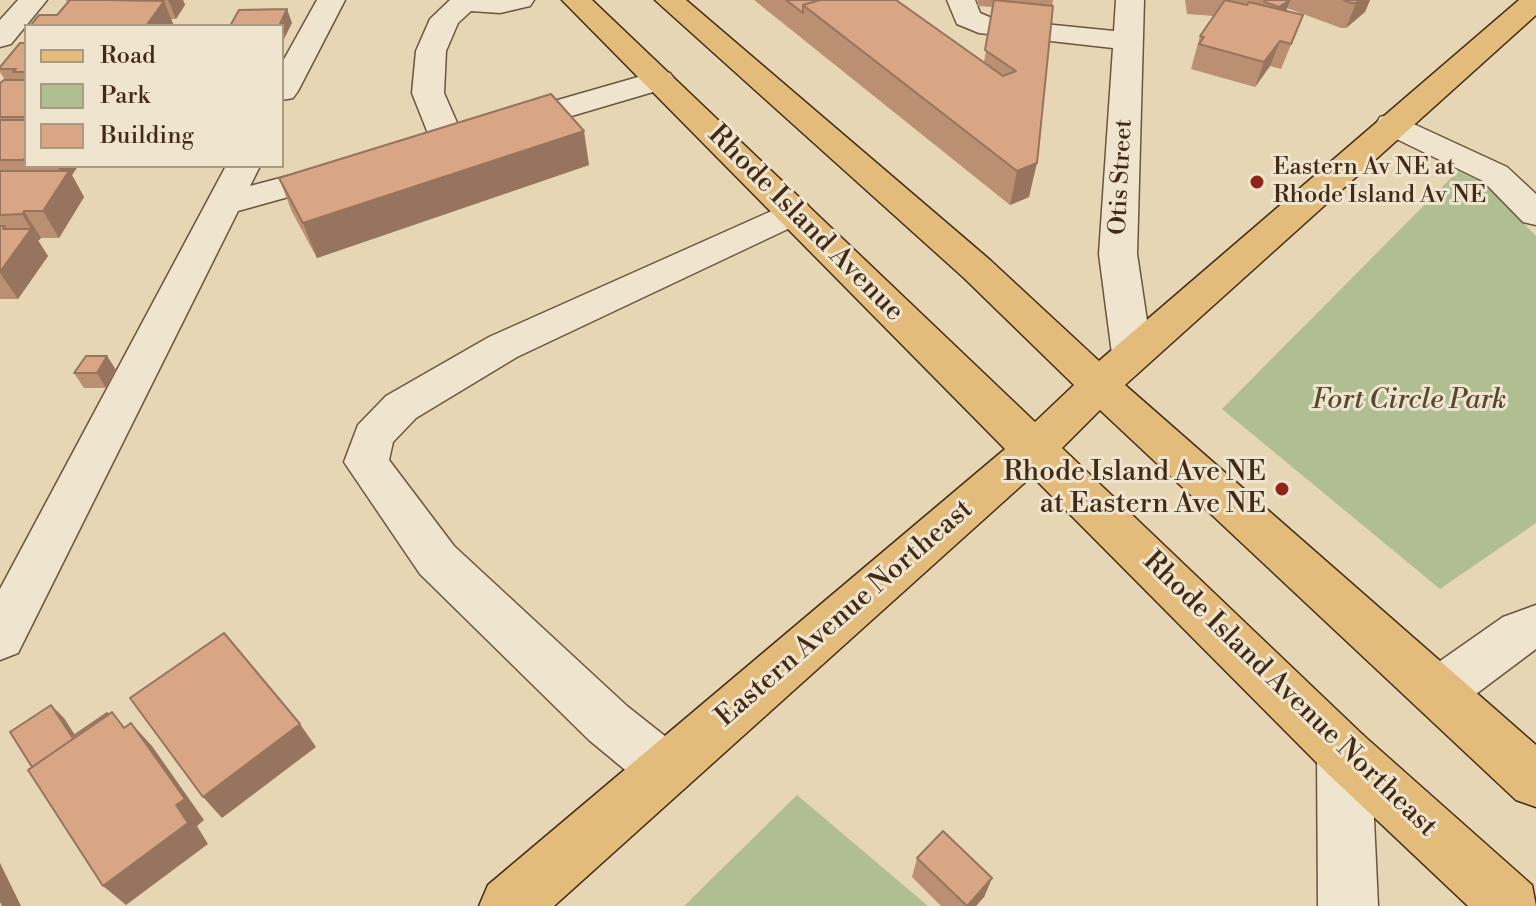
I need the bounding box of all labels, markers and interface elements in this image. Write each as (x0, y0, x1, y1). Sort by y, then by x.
legend (24, 24, 284, 168)
text: Road (100, 41, 156, 71)
text: Park (100, 81, 150, 111)
street label: Otis Street (1105, 118, 1139, 236)
street label: Rhode Island Avenue (700, 119, 910, 329)
text: Building (100, 121, 194, 151)
place label: Eastern Av NE at Rhode Island Av NE (1273, 154, 1486, 210)
marker: Eastern Av NE at Rhode Island Av NE (1248, 173, 1266, 191)
park label: Fort Circle Park (1312, 384, 1506, 418)
place label: Rhode Island Ave NE at Eastern Ave NE (1003, 456, 1266, 522)
marker: Rhode Island Ave NE at Eastern Ave NE (1273, 480, 1291, 498)
street label: Eastern Avenue Northeast (710, 493, 980, 735)
street label: Rhode Island Avenue Northeast (1135, 545, 1443, 845)

